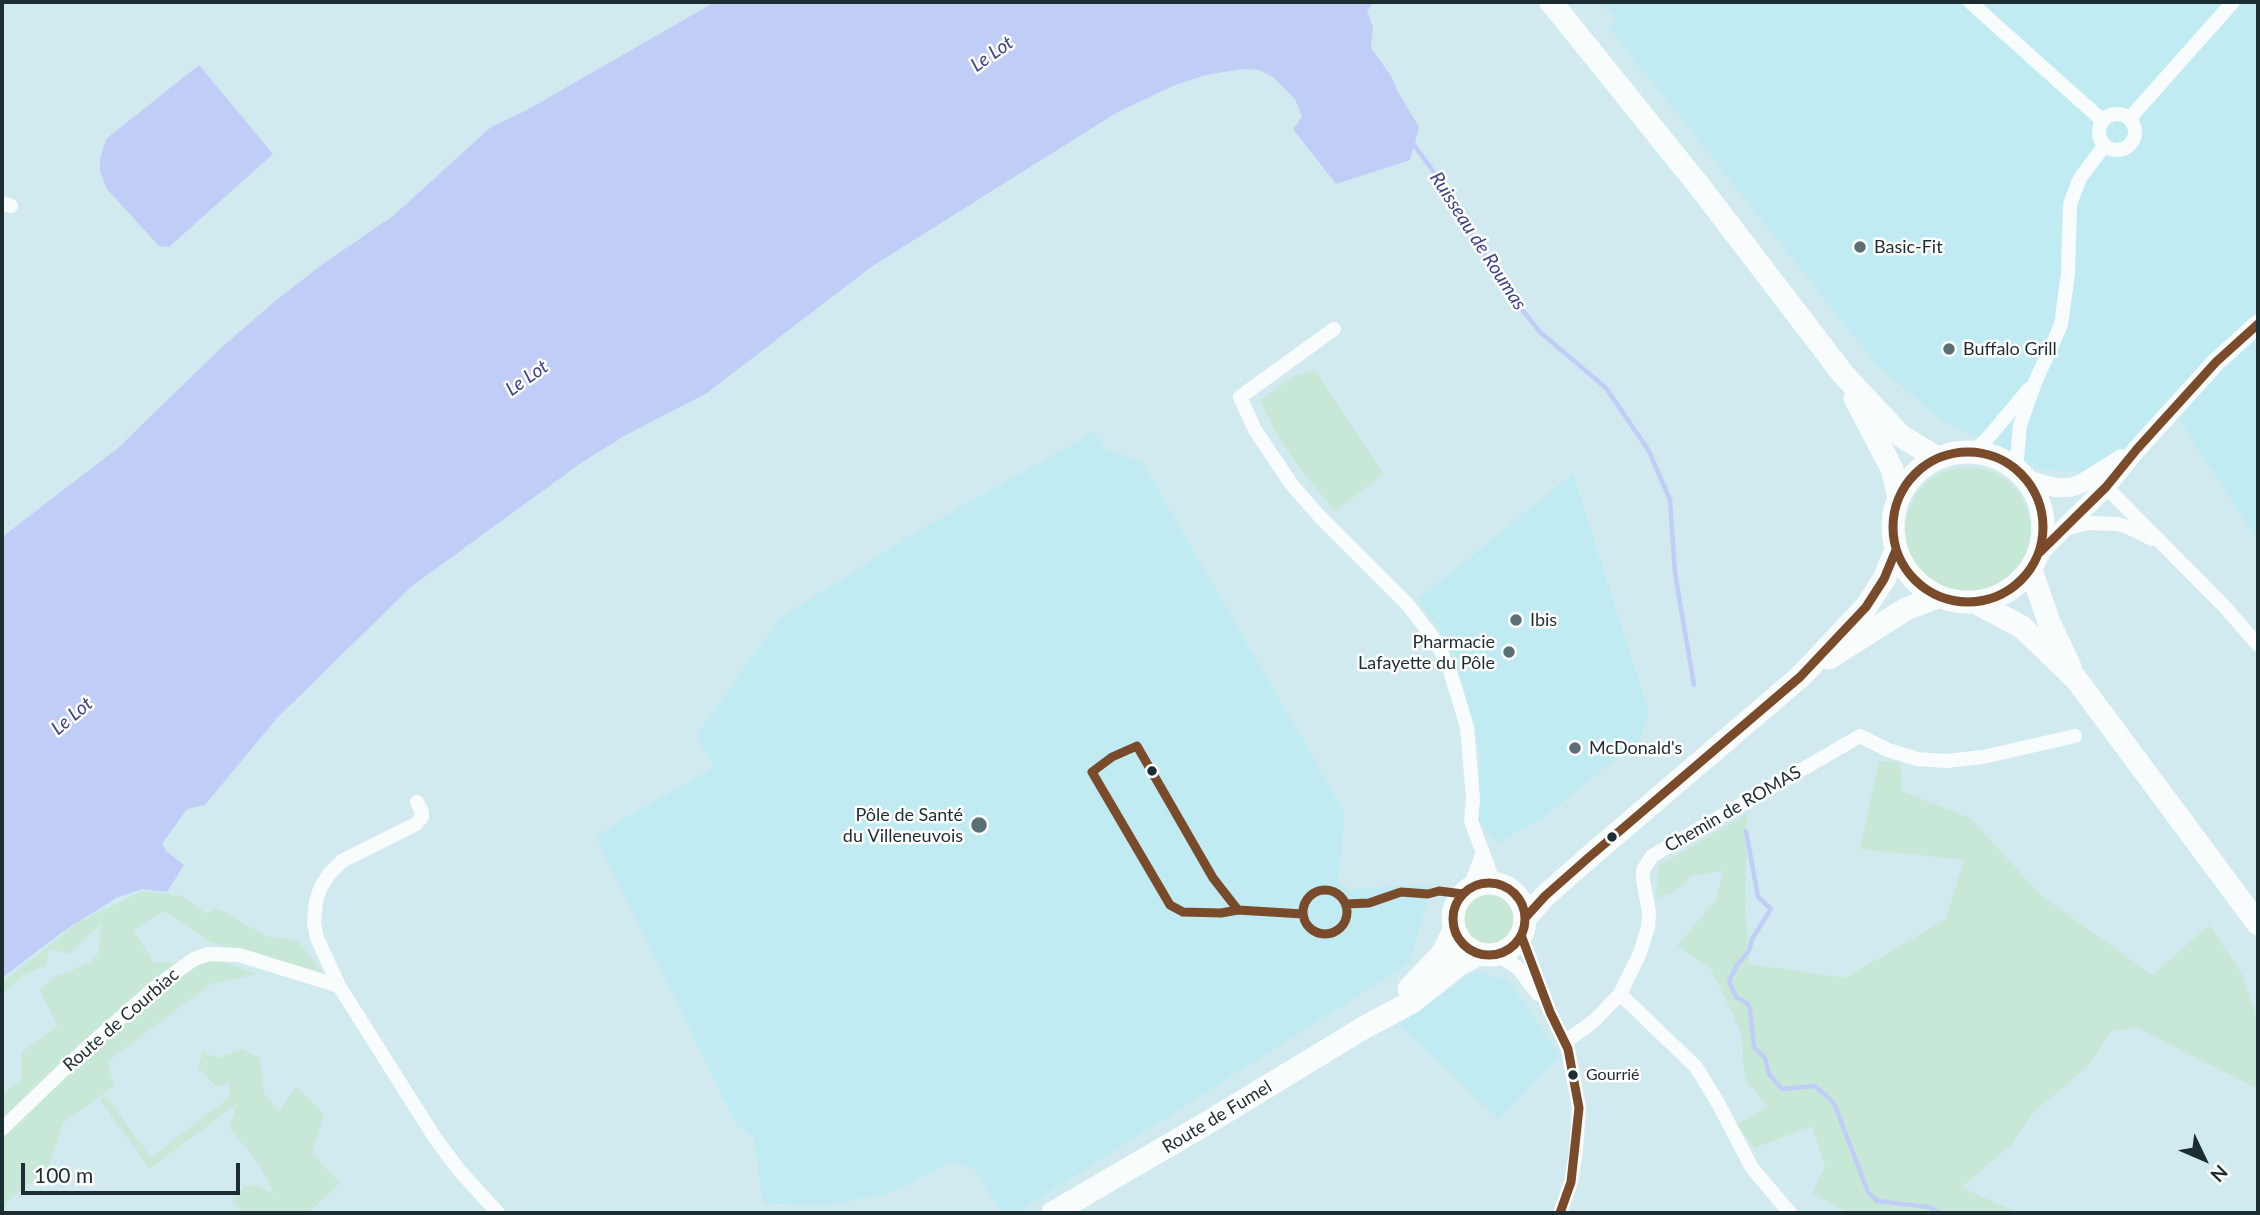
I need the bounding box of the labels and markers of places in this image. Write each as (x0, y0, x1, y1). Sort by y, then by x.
place label: Basic-Fit (1874, 236, 1943, 258)
marker: Basic-Fit (1852, 239, 1868, 255)
place label: Buffalo Grill (1963, 338, 2057, 360)
marker: Buffalo Grill (1941, 341, 1957, 357)
place label: Ibis (1530, 609, 1557, 631)
marker: Ibis (1508, 612, 1524, 628)
place label: Pharmacie Lafayette du Pôle (1358, 631, 1495, 674)
marker: Pharmacie Lafayette du Pôle (1501, 644, 1517, 660)
place label: McDonald's (1589, 737, 1682, 759)
marker: McDonald's (1567, 740, 1583, 756)
unlabelled marker (1145, 764, 1159, 778)
place label: Pôle de Santé du Villeneuvois (843, 804, 963, 846)
marker: Pôle de Santé du Villeneuvois (969, 815, 989, 835)
unlabelled marker (1605, 830, 1619, 844)
place label: Gourrié (1586, 1065, 1640, 1085)
marker: Gourrié (1566, 1068, 1580, 1082)

